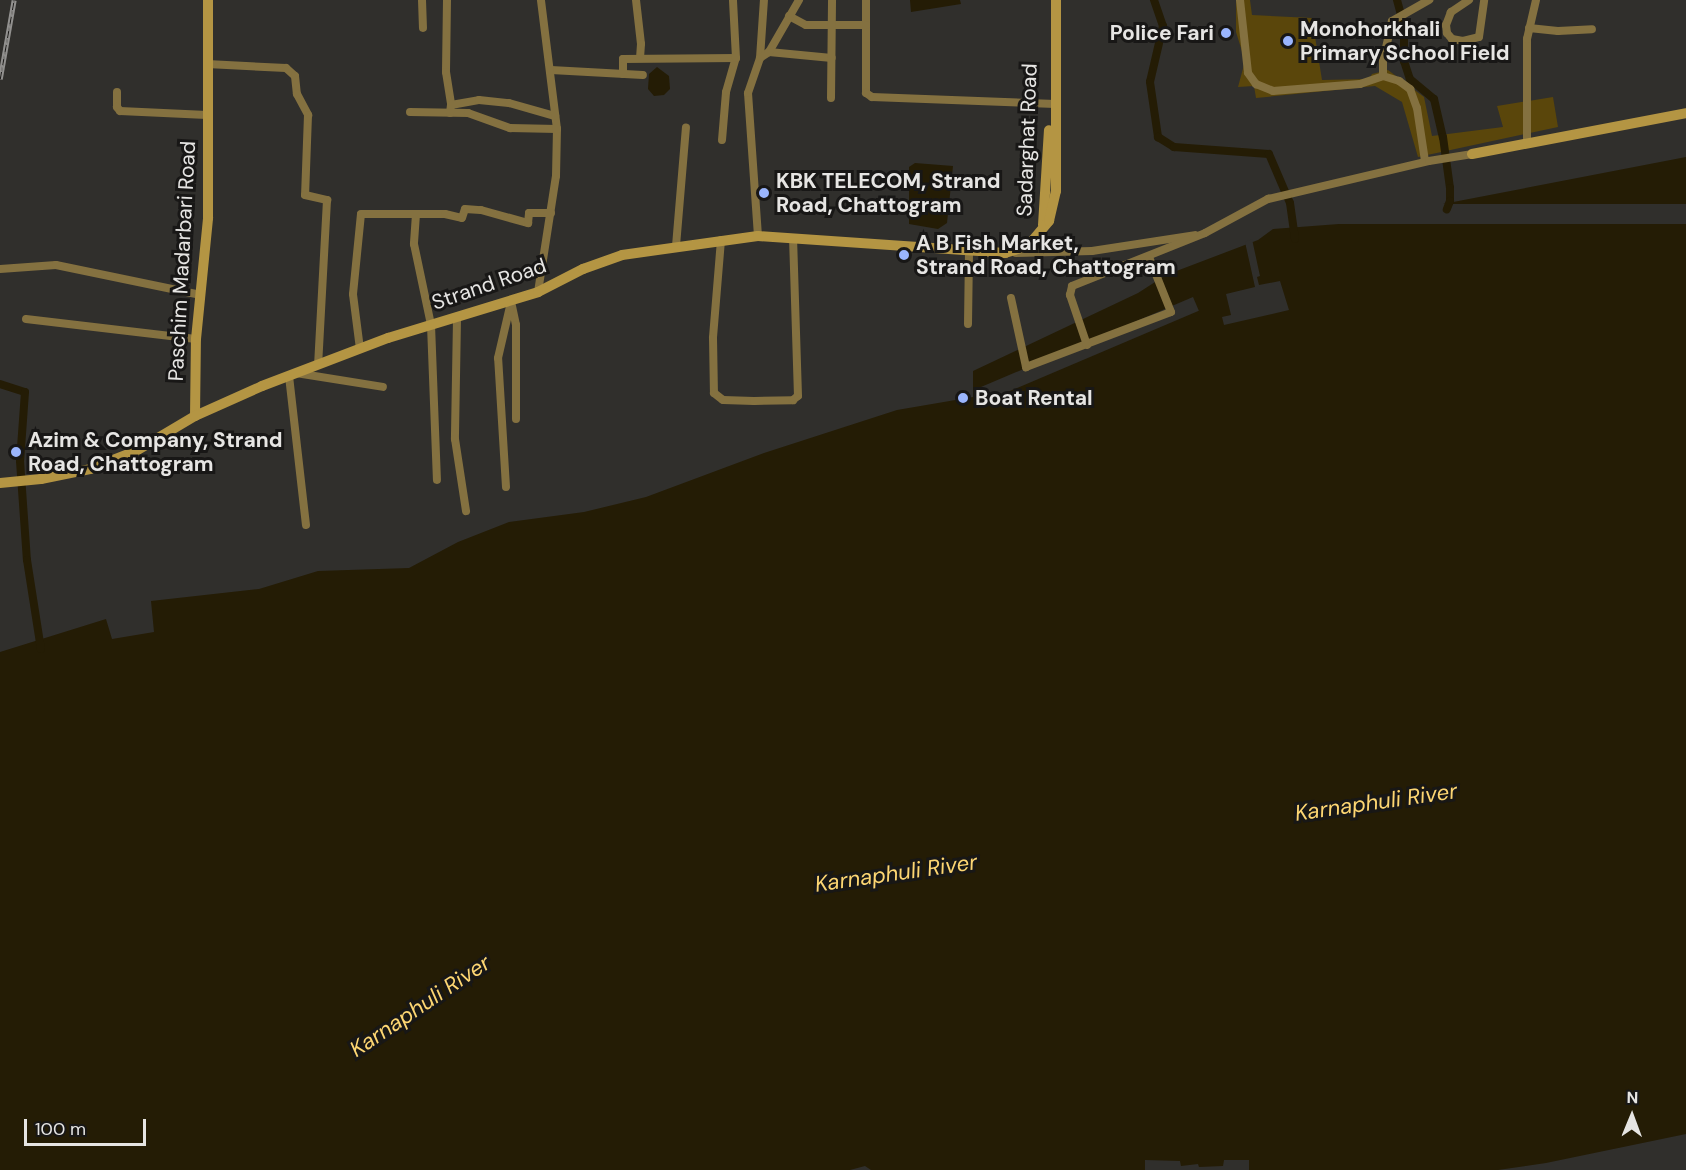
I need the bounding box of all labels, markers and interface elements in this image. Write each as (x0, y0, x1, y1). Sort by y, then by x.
place label: Monohorkhali Primary School Field (1300, 16, 1510, 66)
place label: Police Fari (1110, 20, 1214, 46)
marker: Police Fari (1219, 26, 1233, 40)
marker: Monohorkhali Primary School Field (1281, 34, 1295, 48)
street label: Sadarghat Road (1012, 63, 1042, 217)
street label: Paschim Madarbari Road (163, 140, 201, 382)
place label: KBK TELECOM, Strand Road, Chattogram (776, 168, 1001, 218)
marker: KBK TELECOM, Strand Road, Chattogram (757, 186, 771, 200)
place label: A B Fish Market, Strand Road, Chattogram (916, 230, 1176, 280)
marker: A B Fish Market, Strand Road, Chattogram (897, 248, 911, 262)
street label: Strand Road (428, 253, 550, 315)
place label: Boat Rental (975, 385, 1093, 411)
marker: Boat Rental (956, 391, 970, 405)
place label: Azim & Company, Strand Road, Chattogram (28, 427, 282, 477)
marker: Azim & Company, Strand Road, Chattogram (9, 445, 23, 459)
water label: Karnaphuli River (1293, 778, 1459, 826)
water label: Karnaphuli River (813, 849, 979, 897)
water label: Karnaphuli River (345, 949, 495, 1063)
north arrow (1602, 1086, 1662, 1146)
text: N (1626, 1087, 1638, 1108)
scale bar (27, 1107, 148, 1145)
text: 100 m (35, 1117, 86, 1141)

